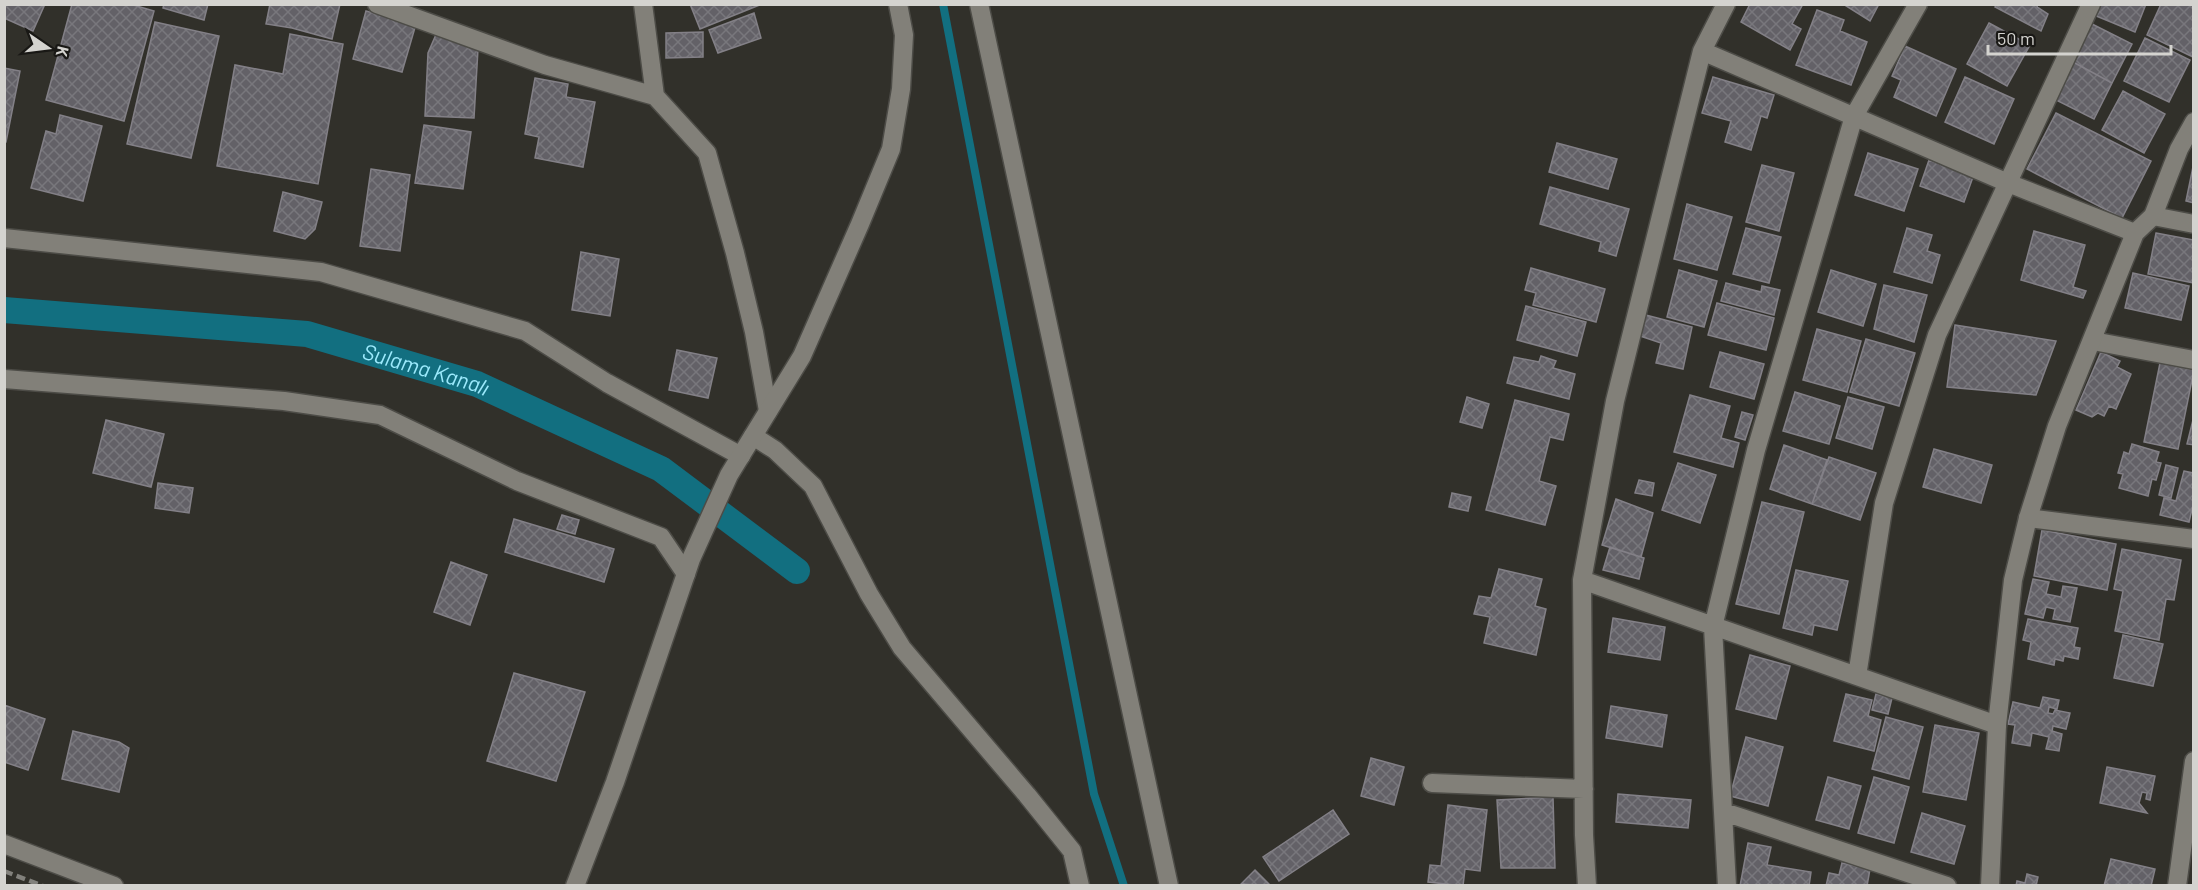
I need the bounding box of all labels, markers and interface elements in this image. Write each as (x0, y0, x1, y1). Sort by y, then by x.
north arrow (18, 18, 78, 78)
scale bar (1988, 18, 2171, 56)
text: 50 m (1997, 27, 2035, 49)
text: K (53, 45, 73, 59)
water label: Sulama Kanalı (360, 337, 494, 400)

